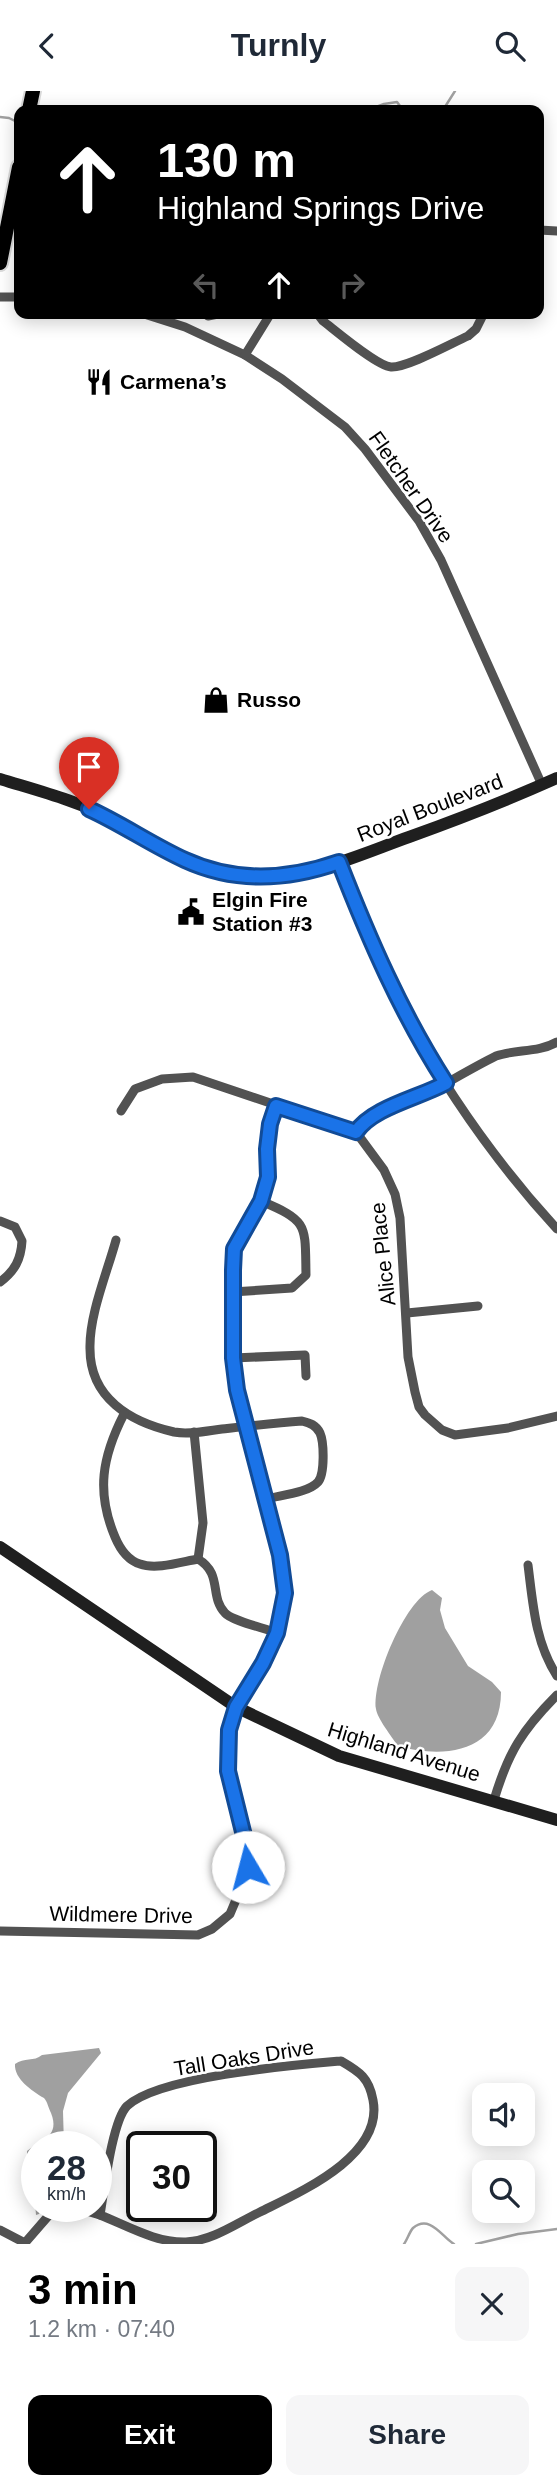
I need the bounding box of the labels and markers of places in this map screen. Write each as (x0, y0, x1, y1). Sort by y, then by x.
restaurant icon: Carmena’s (84, 367, 114, 397)
place label: Carmena’s (120, 370, 227, 393)
shop icon: Russo (201, 685, 231, 715)
place label: Russo (237, 688, 301, 711)
pin (59, 737, 119, 809)
place label: Elgin Fire Station #3 (212, 888, 312, 935)
public building icon: Elgin Fire Station #3 (176, 897, 206, 927)

